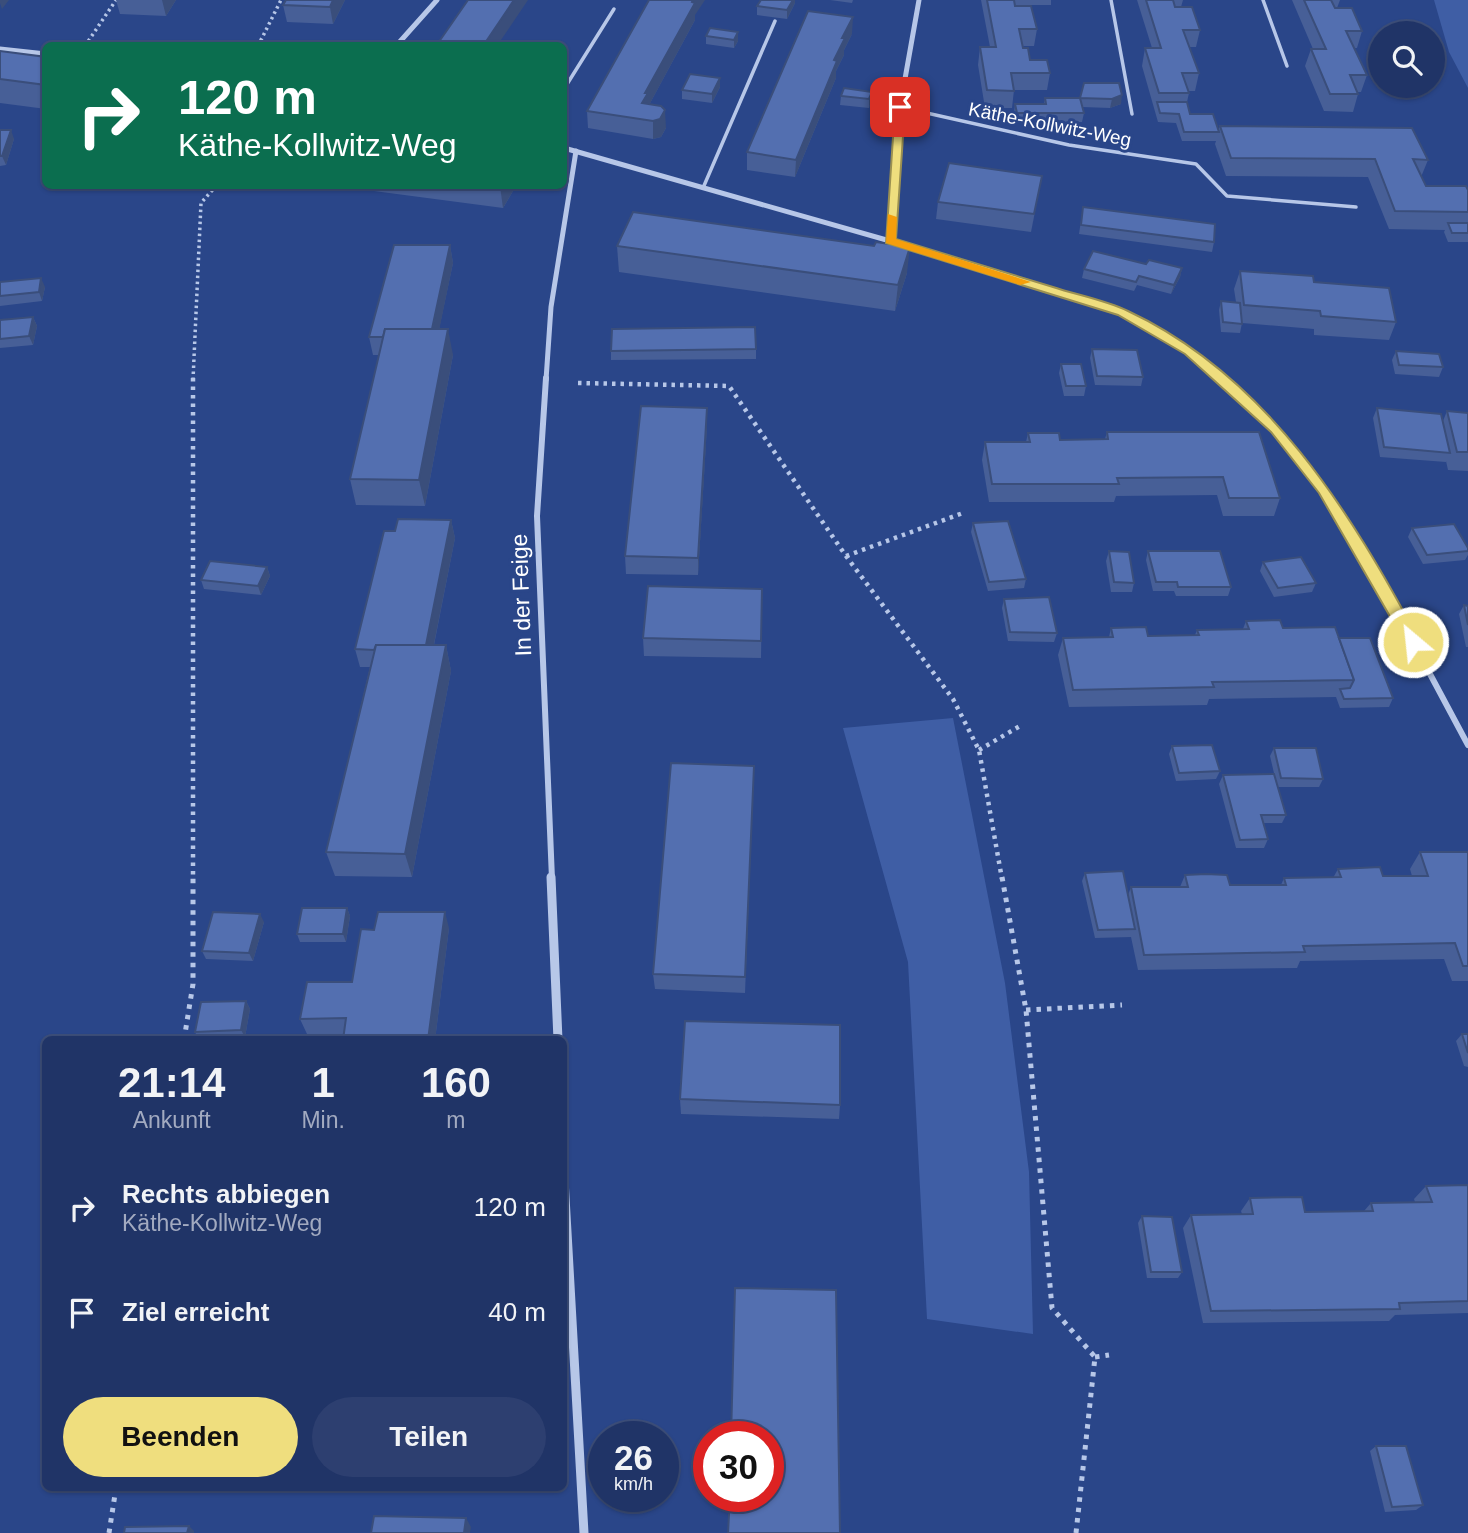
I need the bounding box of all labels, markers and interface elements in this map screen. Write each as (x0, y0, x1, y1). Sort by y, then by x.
map controls (1368, 21, 1445, 98)
button: search (1368, 21, 1445, 98)
icon: right (63, 70, 154, 161)
text: 120 m (178, 70, 317, 124)
pin (870, 77, 930, 137)
icon: arrive (881, 88, 919, 126)
street label: Käthe-Kollwitz-Weg (967, 98, 1133, 151)
text: Käthe-Kollwitz-Weg (178, 127, 457, 163)
street label: In der Feige (506, 533, 536, 657)
position arrow (1376, 605, 1450, 679)
text: 21:14 (118, 1059, 225, 1106)
text: 1 (311, 1059, 335, 1106)
text: 160 (421, 1059, 491, 1106)
text: Ankunft (133, 1107, 211, 1133)
text: Min. (301, 1107, 345, 1133)
text: m (446, 1107, 466, 1133)
text: Rechts abbiegen (122, 1179, 330, 1209)
icon: right (63, 1189, 101, 1227)
text: 120 m (474, 1192, 546, 1222)
text: Käthe-Kollwitz-Weg (122, 1210, 322, 1236)
icon: arrive (63, 1294, 101, 1332)
text: Ziel erreicht (122, 1297, 269, 1327)
text: 40 m (488, 1297, 546, 1327)
button: Beenden (63, 1397, 298, 1477)
button: Teilen (312, 1397, 546, 1477)
speed limit sign: 30 (693, 1421, 784, 1512)
text: 26 (614, 1438, 653, 1477)
text: km/h (614, 1474, 653, 1494)

